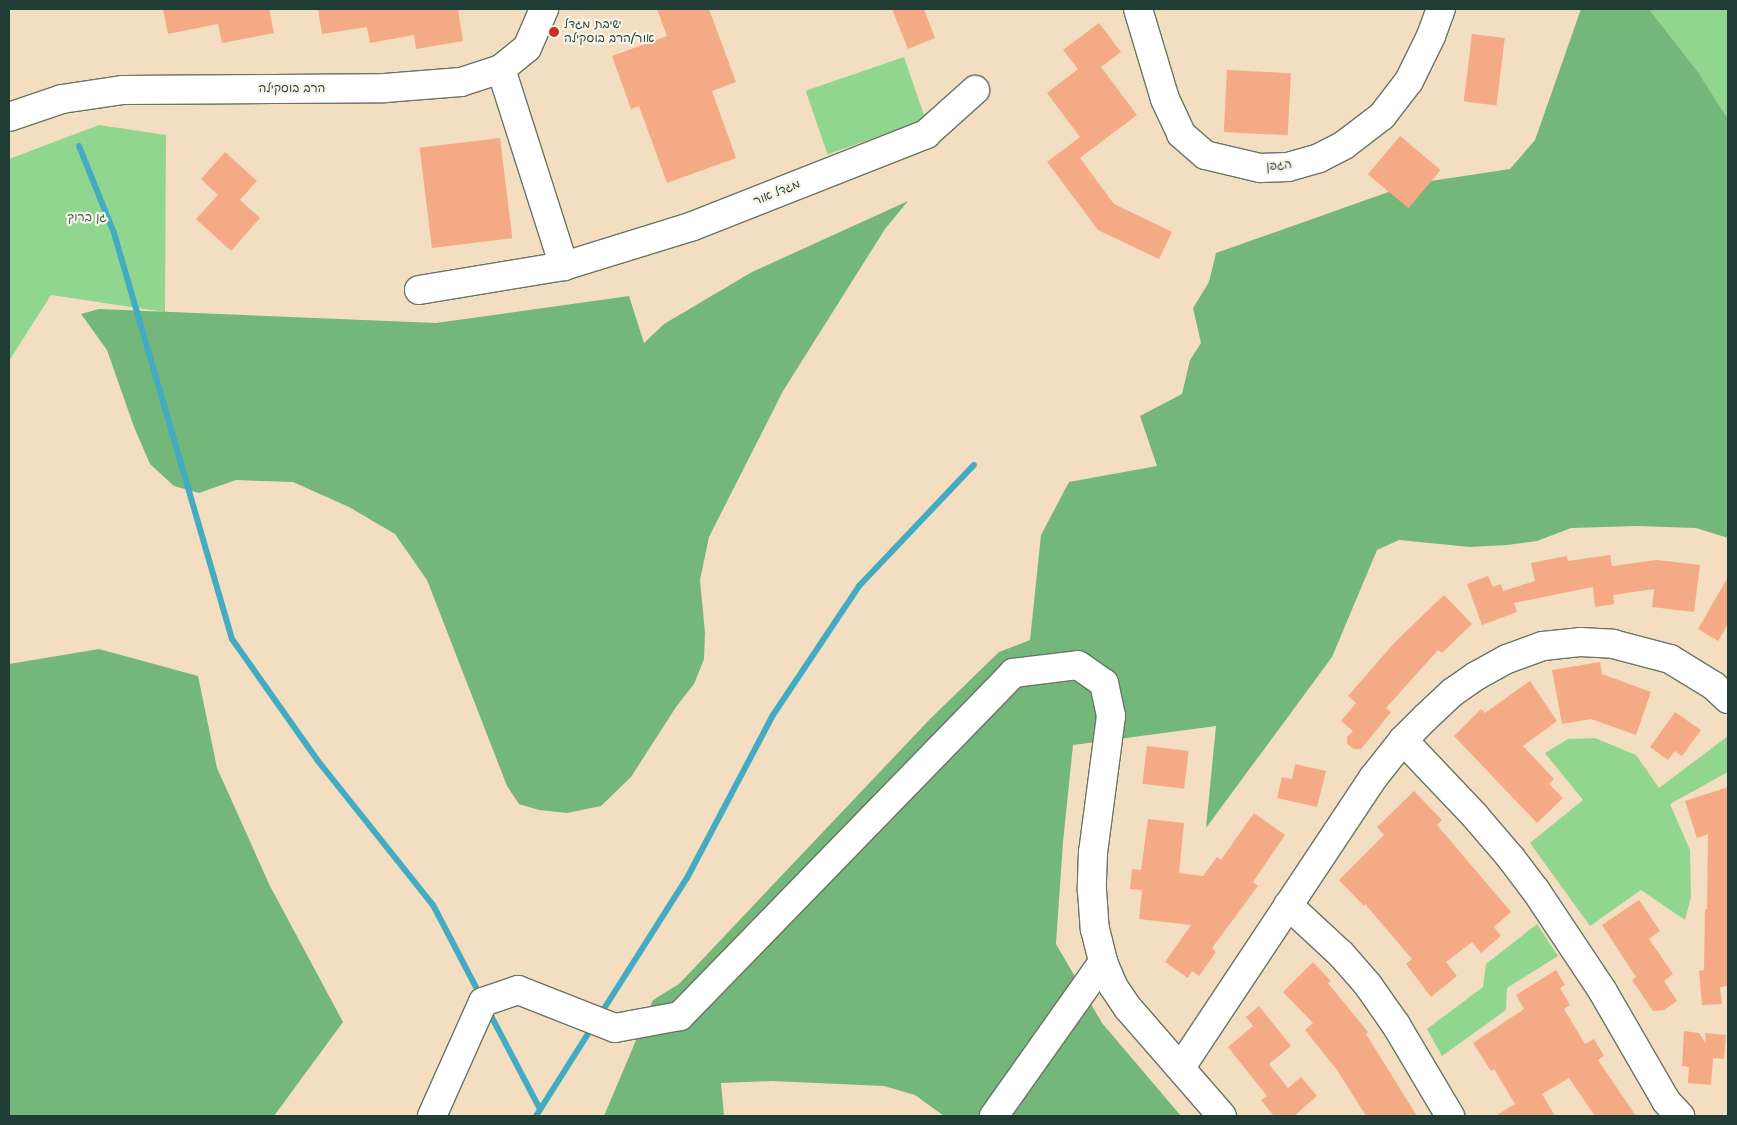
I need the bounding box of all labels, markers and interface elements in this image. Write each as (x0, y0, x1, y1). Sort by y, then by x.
place label: ישיבת מגדל אור/הרב בוסקילה (564, 18, 654, 46)
marker: ישיבת מגדל אור/הרב בוסקילה (548, 26, 560, 38)
street label: הרב בוסקילה (259, 82, 325, 96)
street label: הגפן (1266, 158, 1292, 174)
street label: מגדל אור (751, 177, 803, 209)
park label: גן ברוך (67, 211, 107, 225)

